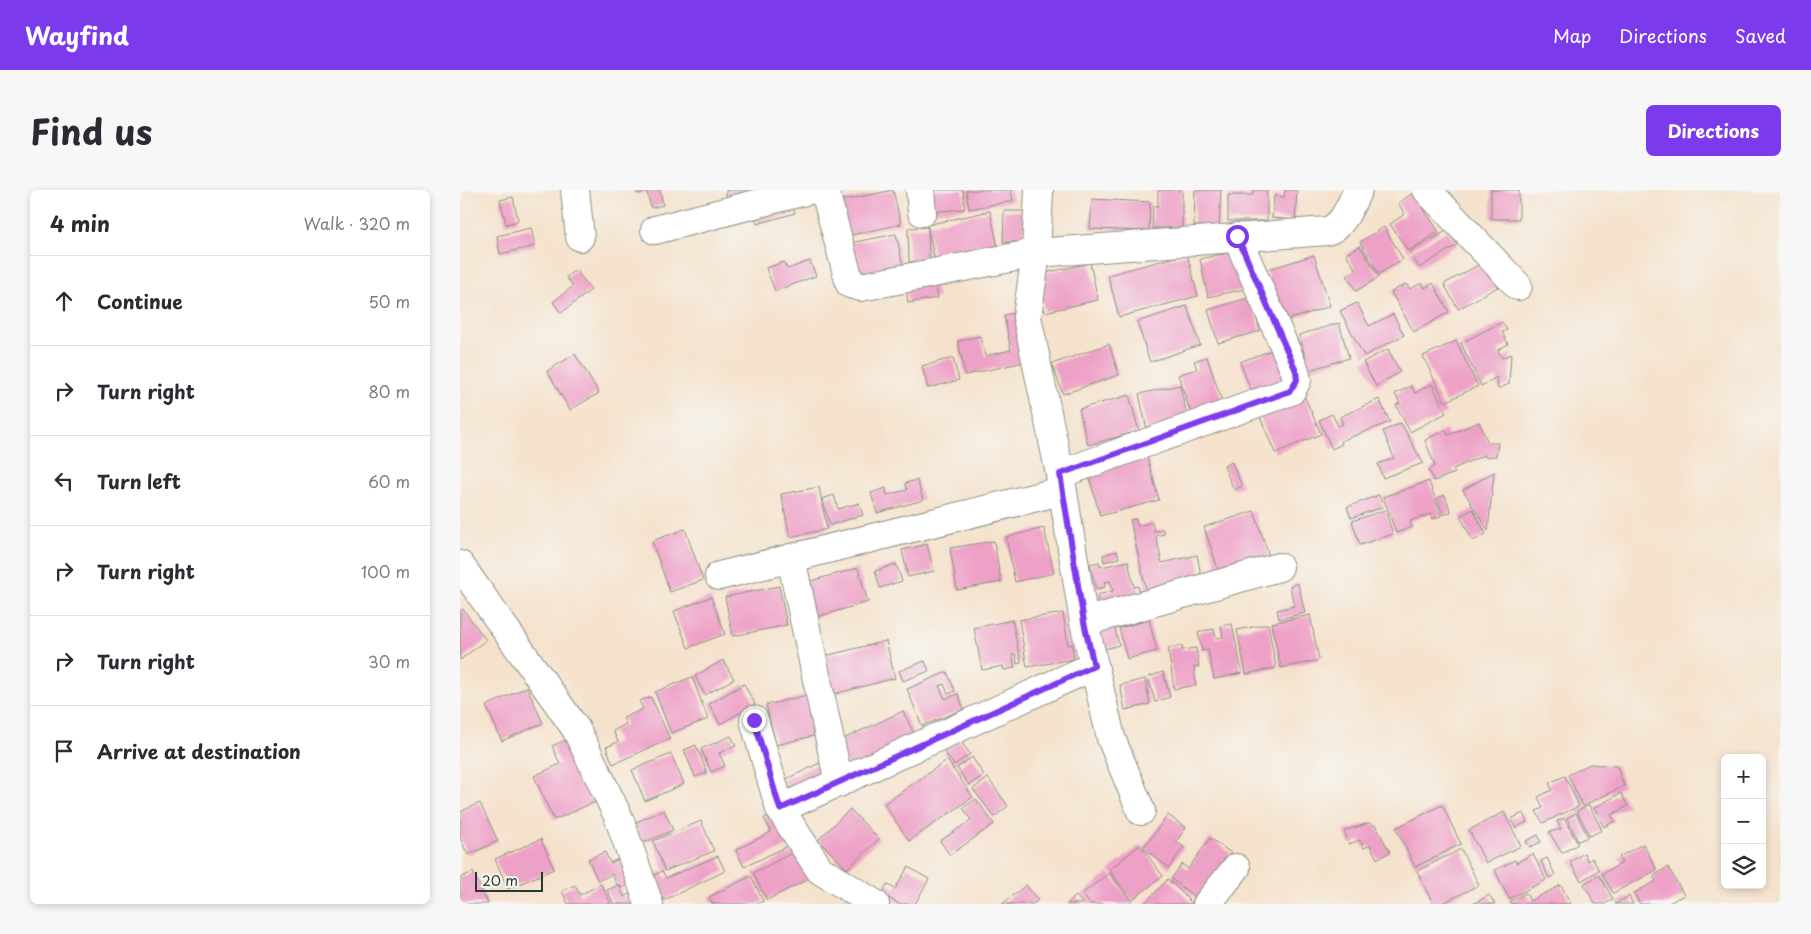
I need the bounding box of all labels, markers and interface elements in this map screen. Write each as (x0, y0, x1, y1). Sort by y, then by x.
text: Wayfind (25, 17, 129, 53)
text: Map (1553, 22, 1591, 49)
text: Directions (1619, 22, 1707, 49)
text: Saved (1735, 22, 1786, 49)
text: Find us (30, 104, 152, 157)
button: Directions (1646, 105, 1781, 156)
text: 4 min (50, 207, 110, 239)
text: Walk · 320 m (304, 211, 410, 235)
route start (1226, 225, 1249, 248)
icon: ahead (50, 287, 78, 315)
text: Continue (97, 287, 183, 315)
text: 50 m (369, 289, 410, 313)
icon: right (50, 377, 78, 405)
text: Turn right (97, 377, 195, 405)
text: 80 m (368, 379, 410, 403)
icon: left (50, 467, 78, 495)
text: Turn left (97, 467, 181, 495)
text: 60 m (368, 469, 410, 493)
icon: right (50, 557, 78, 585)
text: Turn right (97, 557, 195, 585)
text: 100 m (361, 559, 410, 583)
icon: right (50, 647, 78, 675)
text: Turn right (97, 647, 195, 675)
text: 30 m (368, 649, 410, 673)
route end (743, 709, 766, 732)
icon: arrive (50, 737, 78, 765)
text: Arrive at destination (97, 737, 301, 765)
map controls (1721, 754, 1766, 889)
button: + (1721, 754, 1766, 799)
button: − (1721, 799, 1766, 844)
button: layers (1721, 844, 1766, 889)
scale bar (475, 869, 542, 892)
text: 20 m (482, 870, 518, 891)

